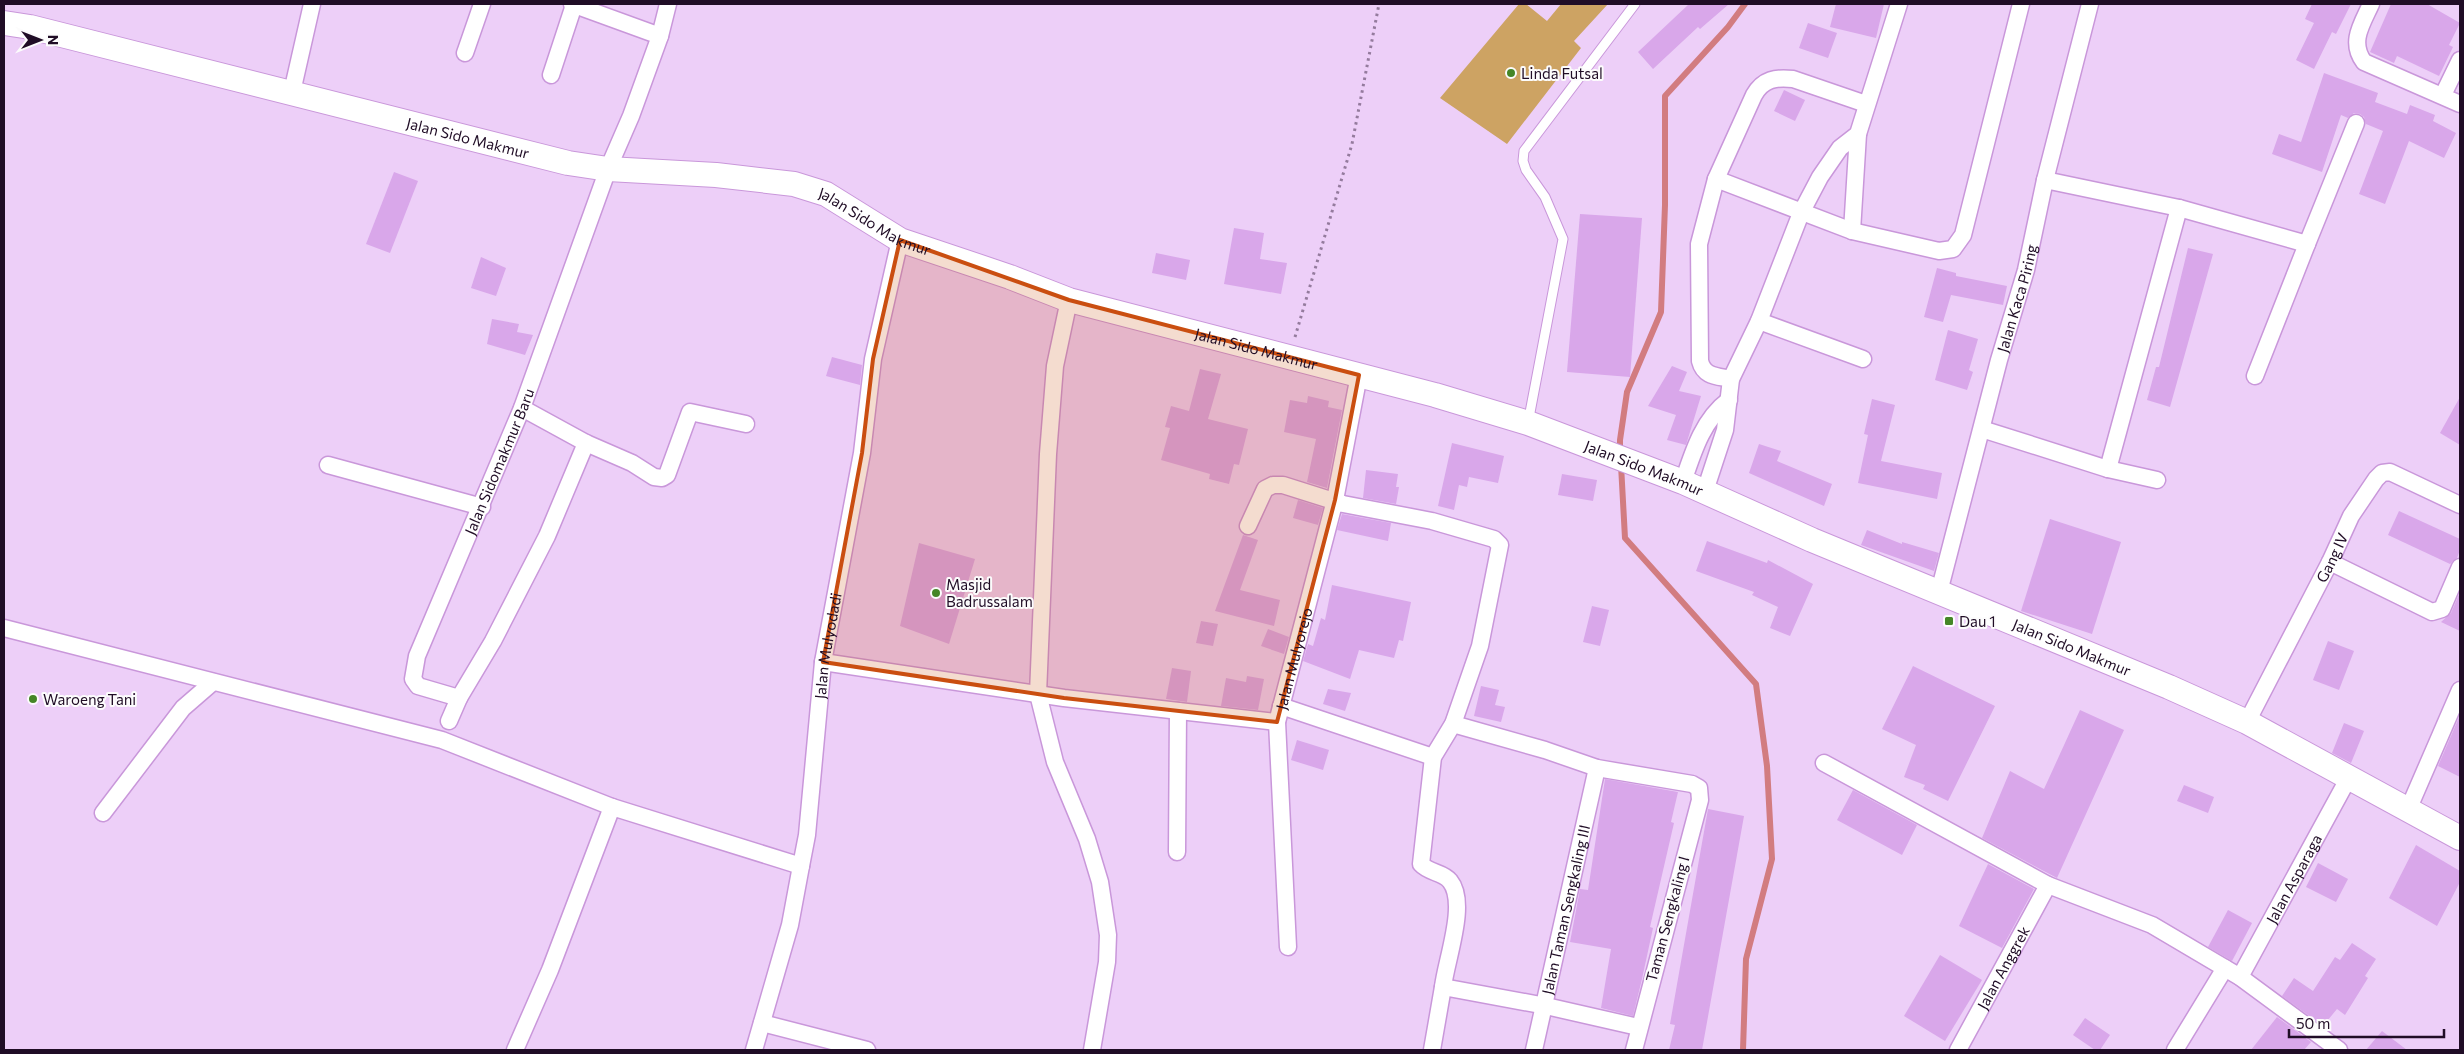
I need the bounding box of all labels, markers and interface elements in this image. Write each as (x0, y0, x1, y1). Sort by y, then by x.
north arrow (15, 15, 65, 65)
text: N (45, 35, 62, 45)
place label: Linda Futsal (1521, 64, 1603, 82)
marker: Linda Futsal (1505, 67, 1517, 79)
street label: Jalan Sido Makmur (404, 114, 531, 162)
street label: Jalan Sido Makmur (817, 183, 933, 259)
street label: Jalan Kaca Piring (1993, 243, 2040, 354)
street label: Jalan Sido Makmur (1193, 324, 1320, 373)
street label: Jalan Sidomakmur Baru (460, 386, 537, 537)
street label: Jalan Sido Makmur (1582, 436, 1706, 499)
street label: Gang IV (2312, 530, 2351, 585)
place label: Masjid Badrussalam (946, 575, 1033, 610)
marker: Masjid Badrussalam (930, 587, 942, 599)
street label: Jalan Mulyodadi (811, 591, 845, 700)
street label: Jalan Mulyorejo (1272, 605, 1316, 711)
place label: Dau 1 (1959, 612, 1996, 630)
marker: Dau 1 (1943, 615, 1955, 627)
street label: Jalan Sido Makmur (2010, 615, 2134, 679)
place label: Waroeng Tani (43, 690, 136, 708)
marker: Waroeng Tani (27, 693, 39, 705)
street label: Jalan Taman Sengkaling III (1538, 823, 1593, 996)
street label: Jalan Asparaga (2262, 831, 2325, 926)
street label: Taman Sengkaling I (1642, 854, 1692, 984)
street label: Jalan Anggrek (1973, 923, 2033, 1012)
scale bar (2289, 1006, 2444, 1038)
text: 50 m (2296, 1014, 2330, 1032)

